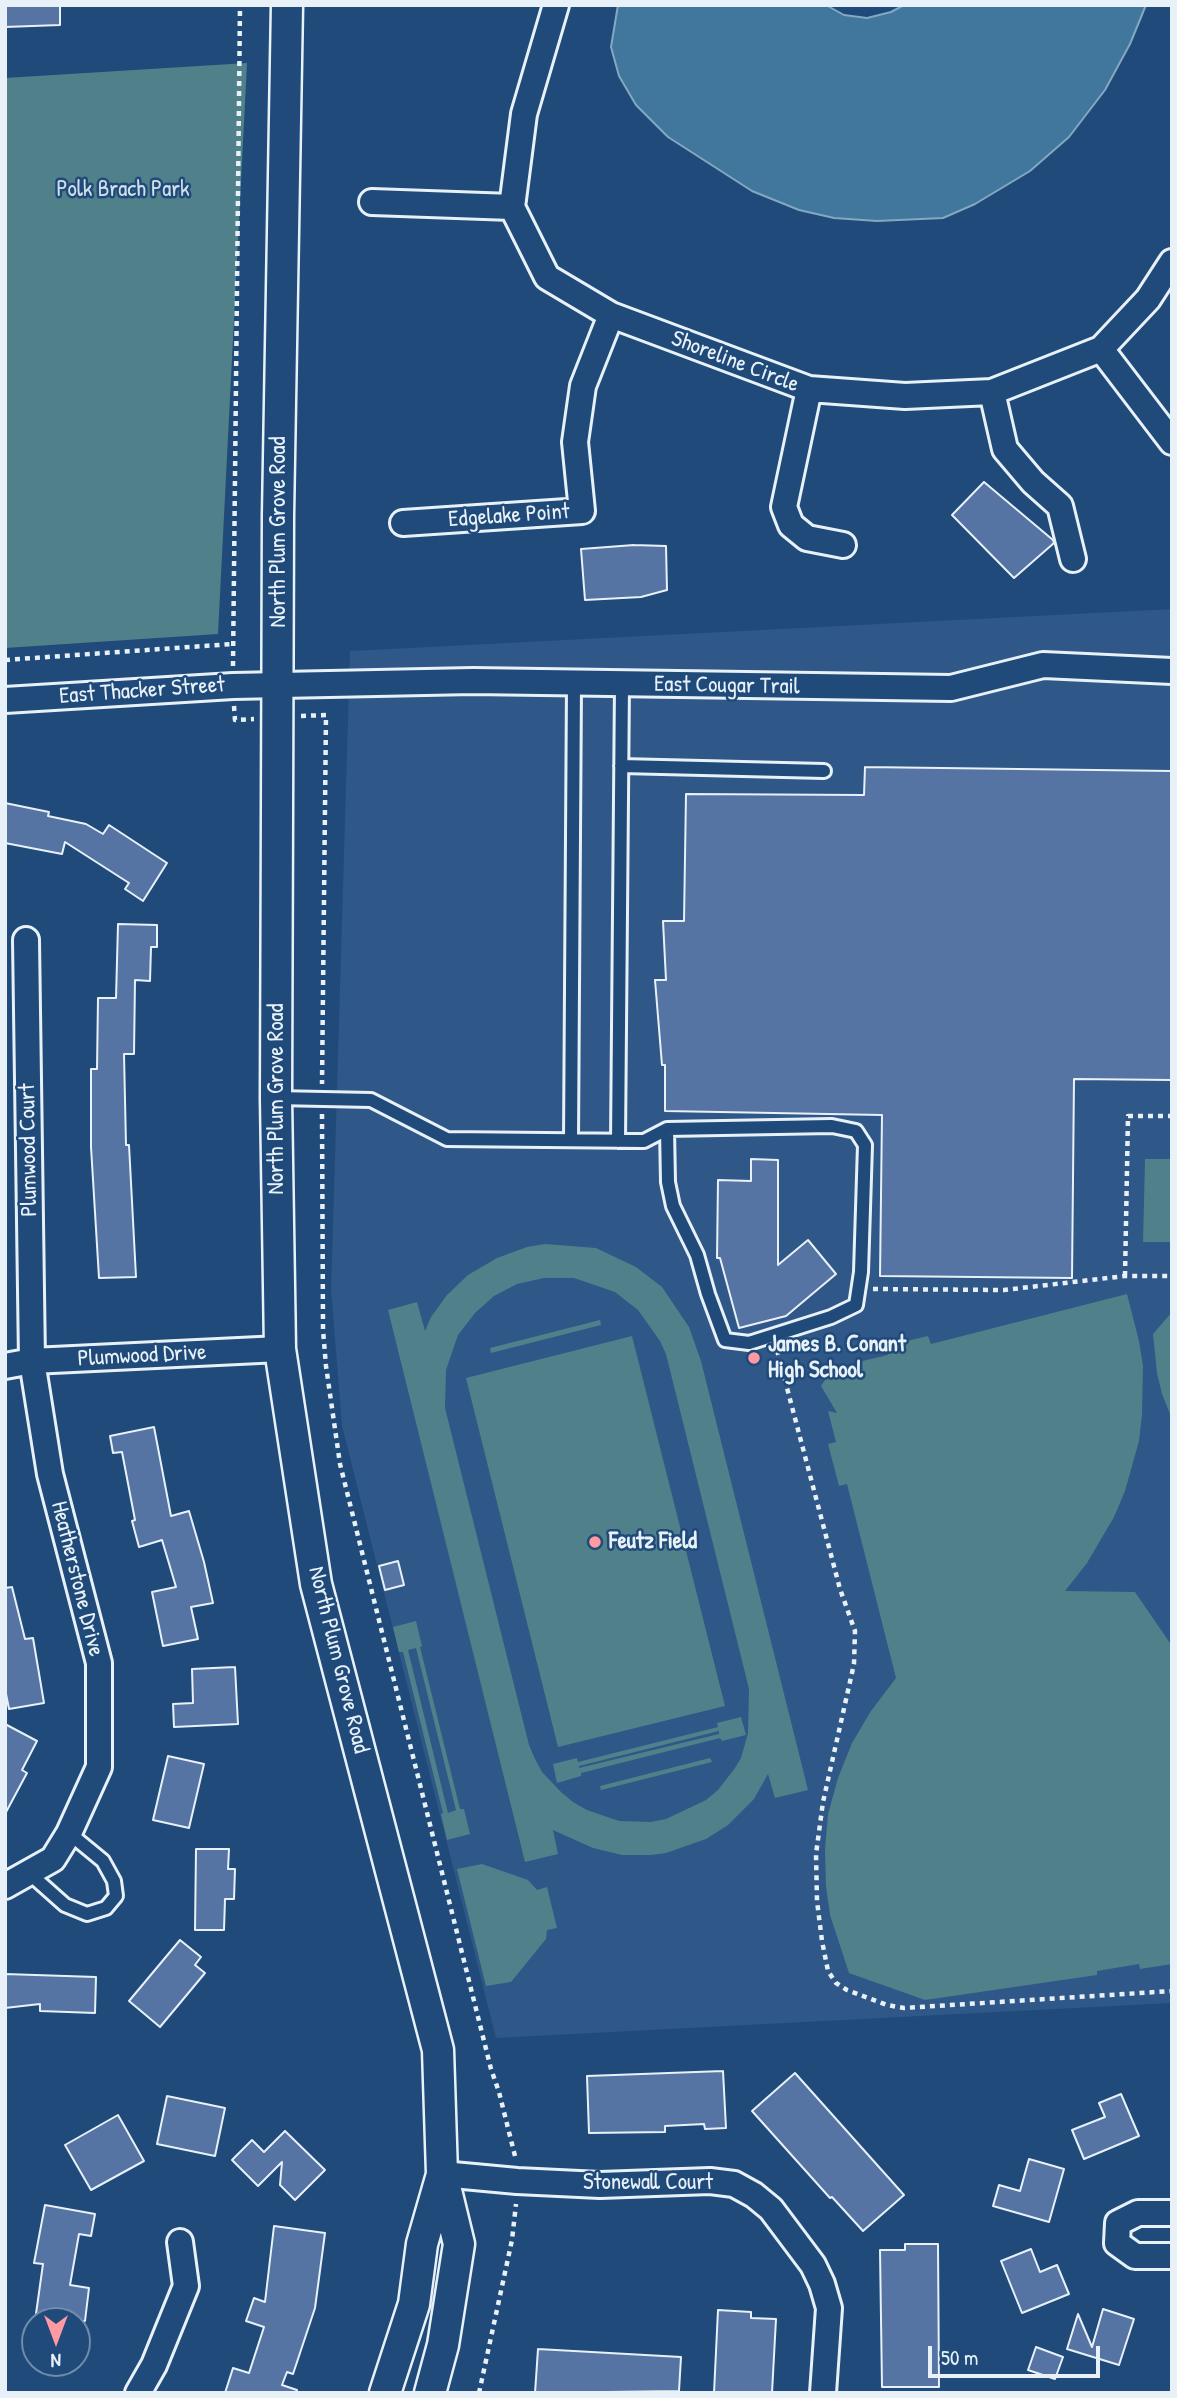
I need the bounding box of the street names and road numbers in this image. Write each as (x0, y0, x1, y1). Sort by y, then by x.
street label: Shoreline Circle (667, 325, 803, 399)
street label: North Plum Grove Road (265, 436, 293, 628)
street label: Edgelake Point (447, 498, 571, 534)
street label: East Thacker Street (58, 671, 226, 711)
street label: East Cougar Trail (654, 671, 800, 701)
street label: North Plum Grove Road (263, 1003, 291, 1195)
street label: Plumwood Court (14, 1083, 44, 1217)
street label: Plumwood Drive (77, 1339, 207, 1373)
street label: Heatherstone Drive (44, 1499, 110, 1659)
street label: North Plum Grove Road (302, 1564, 374, 1756)
street label: Stonewall Court (583, 2169, 713, 2197)

